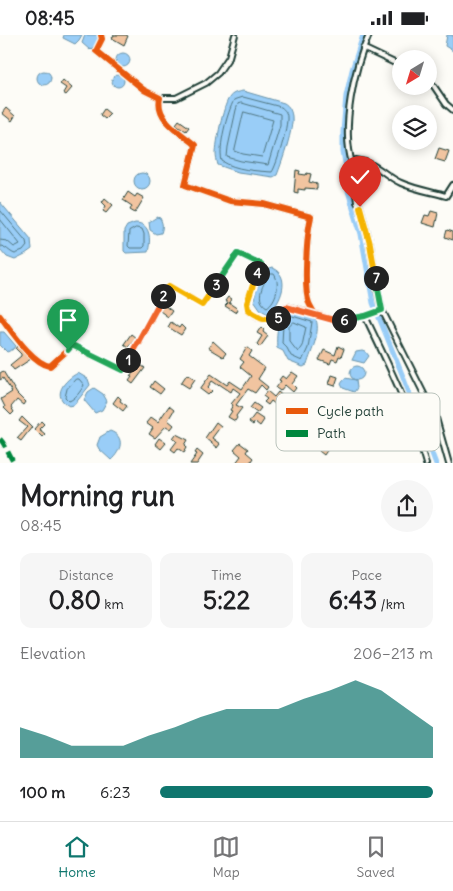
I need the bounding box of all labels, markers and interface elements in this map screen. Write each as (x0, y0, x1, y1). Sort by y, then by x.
text: 08:45 (25, 6, 75, 30)
north arrow (392, 50, 438, 95)
map controls (392, 50, 437, 150)
button: layers (392, 105, 437, 150)
pin (339, 156, 381, 207)
icon: check (346, 163, 374, 191)
pin: 4 (244, 261, 270, 285)
text: 4 (253, 264, 262, 282)
pin: 7 (364, 265, 388, 291)
text: 7 (373, 269, 380, 287)
pin: 3 (204, 273, 228, 297)
text: 3 (213, 276, 220, 294)
pin: 2 (150, 283, 176, 309)
text: 2 (160, 287, 167, 305)
pin (47, 299, 89, 350)
pin: 5 (266, 305, 290, 331)
icon: arrive (54, 306, 82, 334)
pin: 6 (332, 307, 356, 333)
text: 5 (274, 309, 283, 327)
text: 6 (340, 311, 349, 329)
pin: 1 (116, 347, 140, 373)
text: 1 (126, 351, 131, 369)
legend (276, 393, 440, 451)
text: Cycle path (317, 402, 384, 420)
text: Path (317, 424, 346, 442)
text: Morning run (20, 478, 175, 514)
button: share (381, 480, 433, 532)
text: 08:45 (20, 515, 62, 535)
text: Distance (59, 566, 114, 584)
text: Time (211, 566, 242, 584)
text: Pace (352, 566, 382, 584)
text: 0.80 (49, 584, 101, 616)
text: 5:22 (203, 584, 250, 616)
text: 6:43 (329, 584, 377, 616)
text: km (101, 595, 124, 613)
text: /km (377, 595, 405, 613)
text: Elevation (20, 643, 86, 663)
text: 206–213 m (353, 643, 433, 663)
text: 100 m (20, 782, 65, 802)
text: 6:23 (100, 782, 131, 802)
tab: Home (58, 833, 96, 881)
tab: Map (212, 833, 240, 881)
tab: Saved (356, 833, 395, 881)

